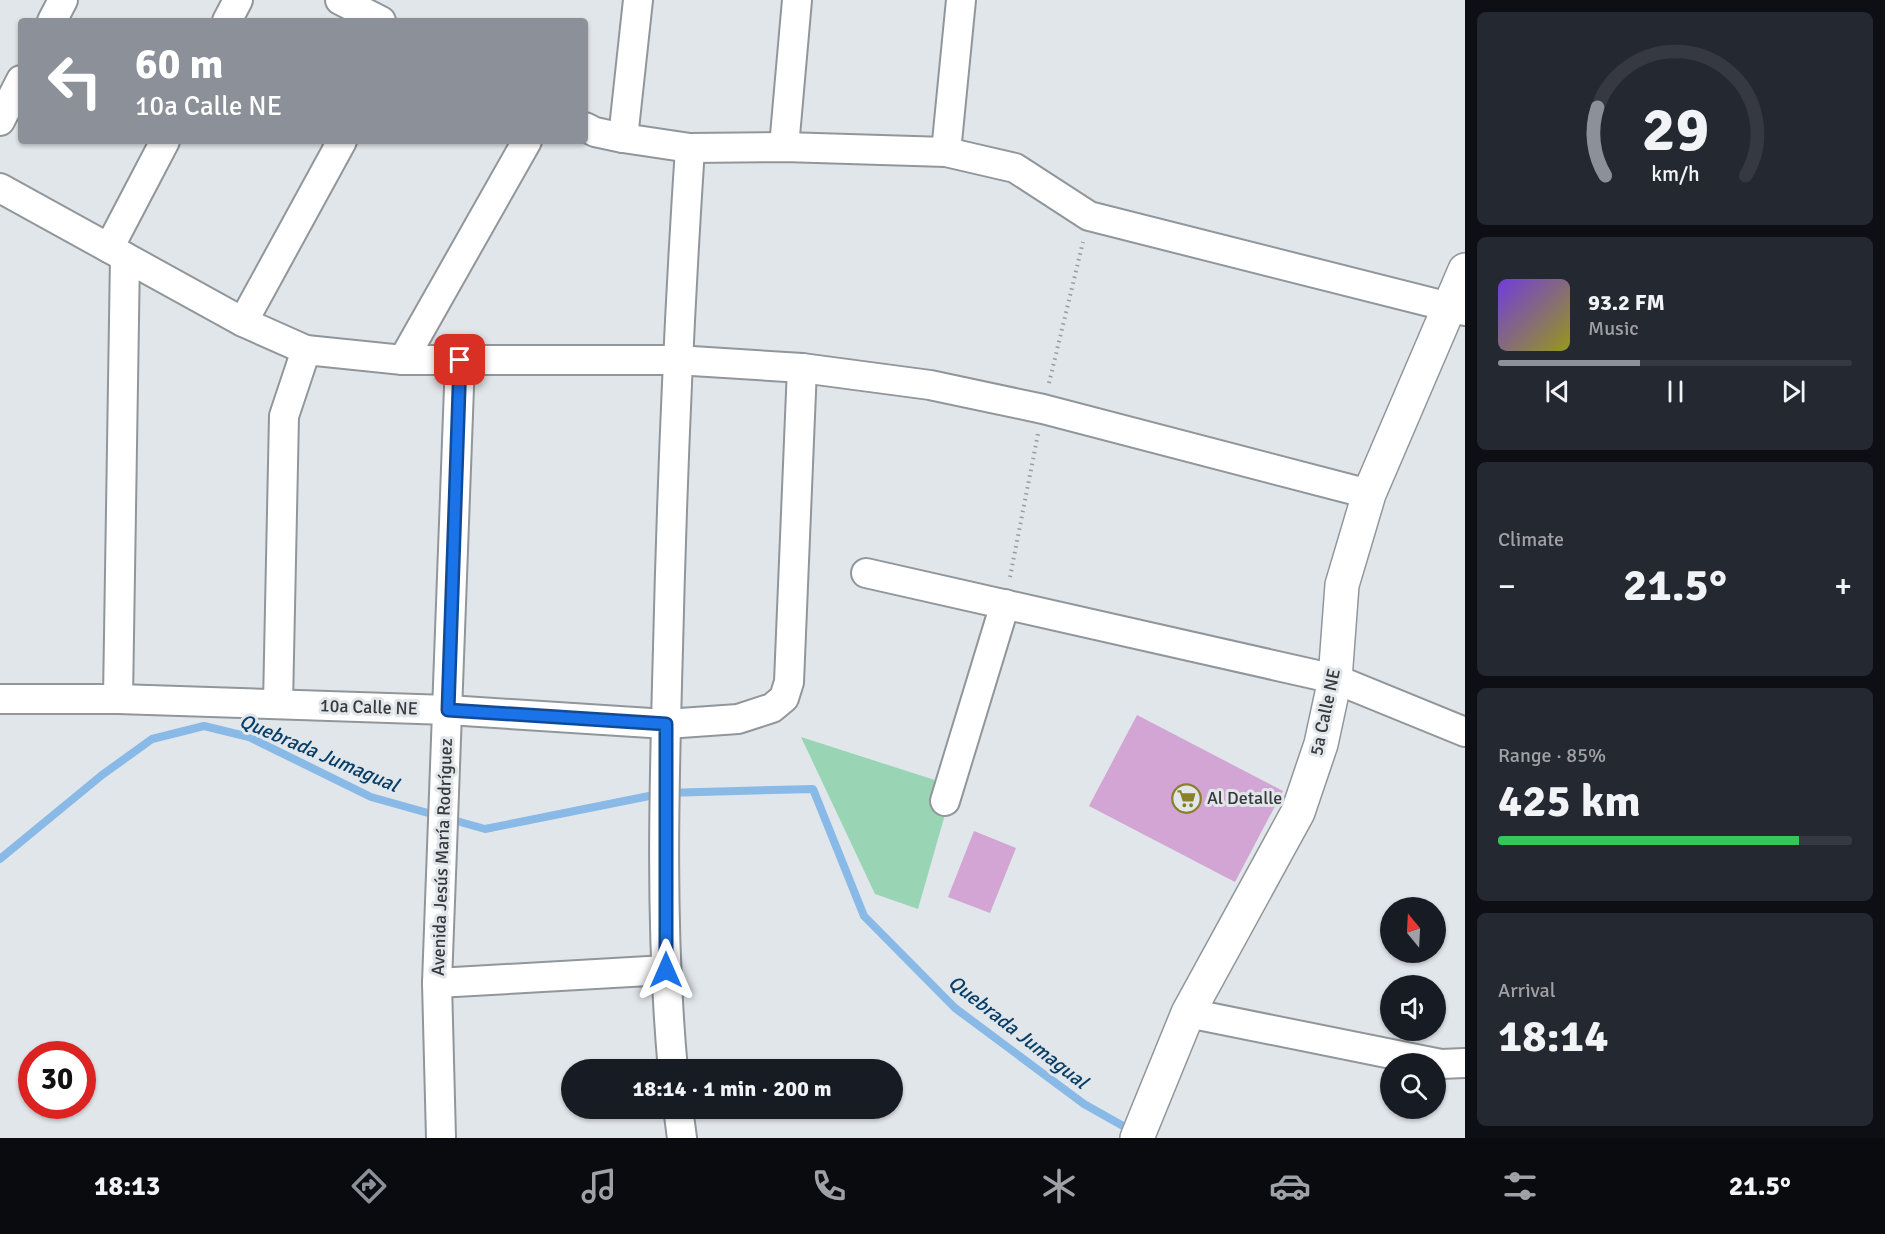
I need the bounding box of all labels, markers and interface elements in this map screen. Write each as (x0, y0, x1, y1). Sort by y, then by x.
text: 60 m (135, 39, 224, 90)
icon: left (36, 42, 114, 120)
text: 10a Calle NE (135, 90, 282, 123)
text: 29 (1641, 91, 1709, 168)
text: km/h (1651, 161, 1699, 187)
text: 93.2 FM (1588, 289, 1665, 316)
text: Music (1588, 316, 1639, 341)
pin (434, 334, 485, 385)
icon: arrive (443, 343, 476, 376)
icon: previous (1541, 375, 1574, 408)
icon: pause (1659, 375, 1692, 408)
icon: next (1777, 375, 1810, 408)
text: Climate (1498, 527, 1564, 552)
text: 21.5° (1623, 558, 1727, 613)
text: − (1498, 566, 1516, 607)
text: + (1834, 566, 1852, 607)
street label: 5a Calle NE (1305, 667, 1345, 757)
street label: 10a Calle NE (320, 694, 418, 720)
water label: Quebrada Jumagual (236, 708, 404, 799)
street label: Avenida Jesús María Rodríguez (427, 738, 457, 976)
text: Range · 85% (1498, 743, 1606, 768)
text: 425 km (1498, 774, 1641, 829)
supermarket icon: Al Detalle (1170, 782, 1202, 814)
place label: Al Detalle (1207, 787, 1282, 809)
north arrow (1380, 897, 1446, 963)
map controls (1380, 897, 1446, 1119)
position arrow (634, 938, 698, 1002)
water label: Quebrada Jumagual (943, 970, 1094, 1096)
button: sound (1380, 975, 1446, 1041)
text: Arrival (1498, 978, 1556, 1003)
text: 18:14 (1498, 1009, 1608, 1064)
speed limit sign: 30 (18, 1041, 96, 1119)
button: search (1380, 1053, 1446, 1119)
text: 18:14 · 1 min · 200 m (632, 1075, 832, 1102)
icon: directions (348, 1165, 390, 1207)
icon: music (578, 1165, 620, 1207)
icon: phone (808, 1165, 850, 1207)
icon: climate (1038, 1165, 1080, 1207)
icon: car (1269, 1165, 1311, 1207)
icon: filters (1499, 1165, 1541, 1207)
text: 18:13 (94, 1170, 160, 1203)
text: 21.5° (1729, 1170, 1791, 1203)

